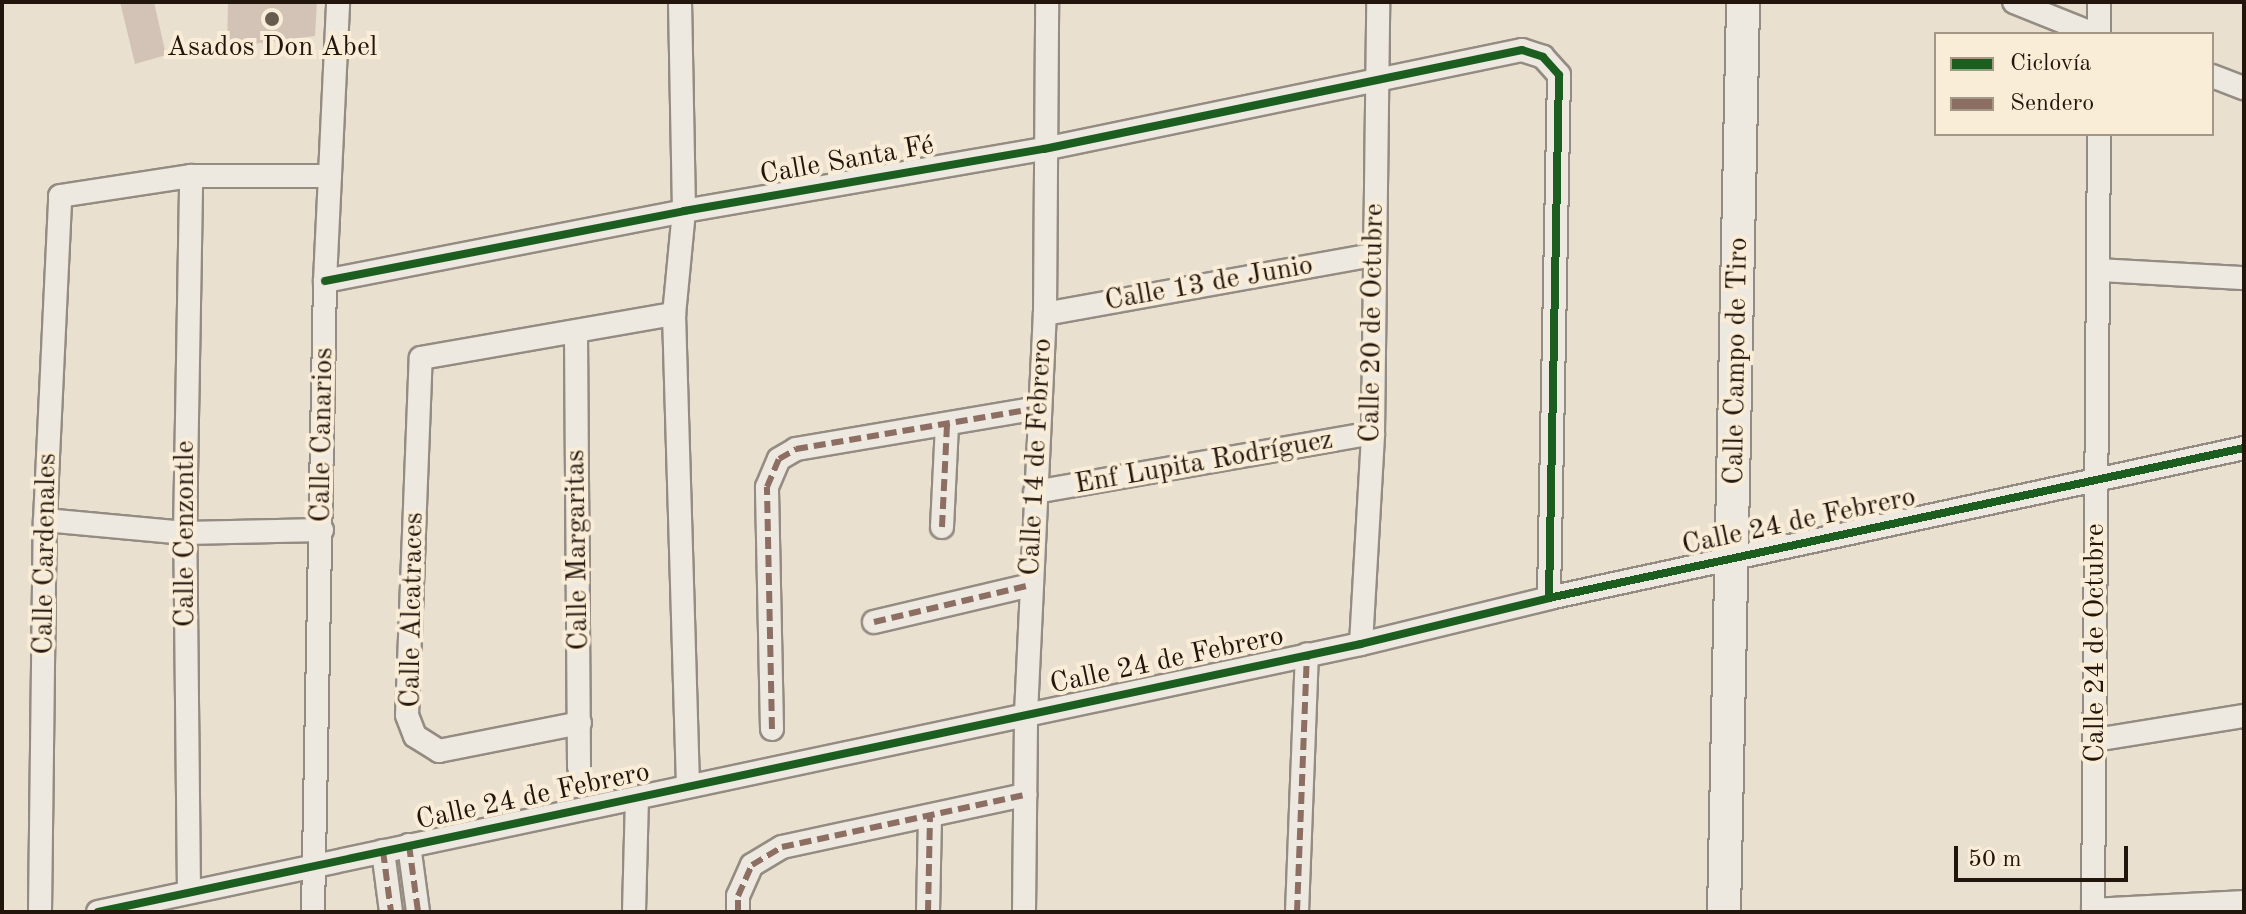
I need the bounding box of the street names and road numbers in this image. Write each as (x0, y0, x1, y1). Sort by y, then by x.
street label: Calle Santa Fé (757, 129, 937, 193)
street label: Calle 20 de Octubre (1354, 203, 1392, 443)
street label: Calle Campo de Tiro (1718, 237, 1756, 485)
street label: Calle 13 de Junio (1102, 249, 1316, 319)
street label: Calle 14 de Febrero (1014, 337, 1060, 577)
street label: Calle Canarios (305, 347, 341, 523)
street label: Enf Lupita Rodríguez (1072, 424, 1336, 502)
street label: Calle Cenzontle (169, 441, 203, 627)
street label: Calle Margaritas (559, 449, 597, 651)
street label: Calle Cardenales (27, 453, 65, 655)
street label: Calle 24 de Febrero (1679, 481, 1919, 563)
street label: Calle Alcatraces (394, 512, 432, 708)
street label: Calle 24 de Octubre (2079, 523, 2113, 763)
street label: Calle 24 de Febrero (1047, 620, 1287, 702)
street label: Calle 24 de Febrero (413, 756, 653, 838)

